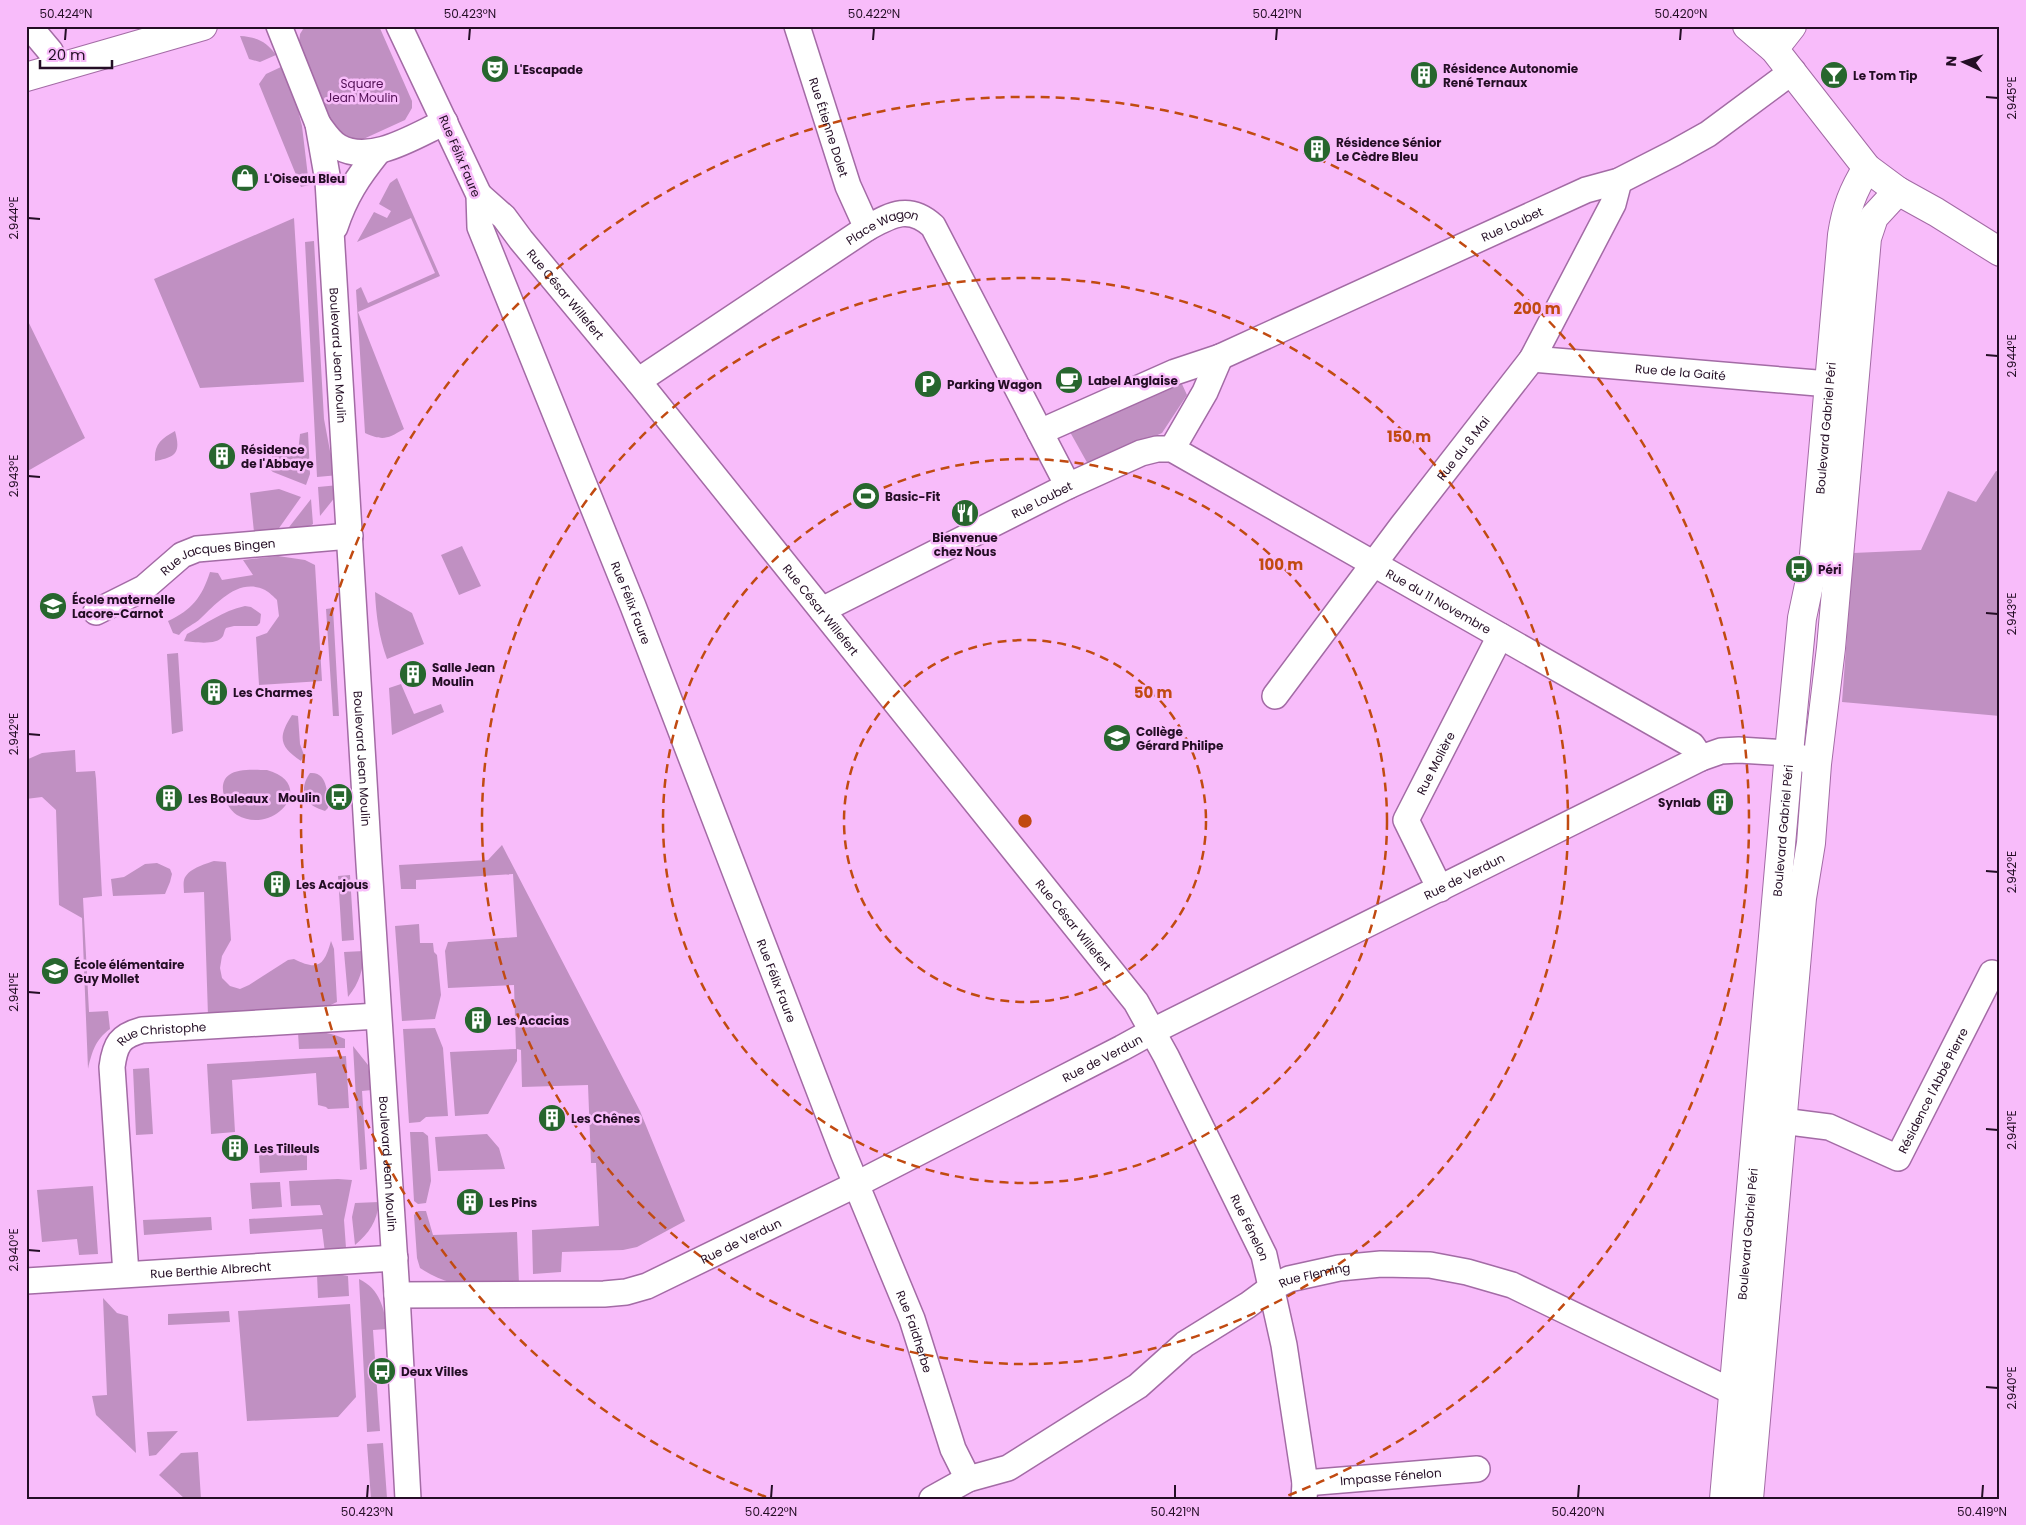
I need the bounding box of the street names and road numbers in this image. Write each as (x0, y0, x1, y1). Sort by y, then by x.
street label: Rue Étienne Dolet (805, 75, 853, 179)
street label: Rue Félix Faure (435, 112, 485, 200)
street label: Rue Loubet (1478, 202, 1546, 245)
street label: Place Wagon (842, 205, 921, 248)
street label: Rue César Willefert (523, 245, 608, 343)
street label: Boulevard Jean Moulin (326, 287, 351, 424)
street label: Rue de la Gaité (1634, 359, 1727, 384)
street label: Boulevard Gabriel Péri (1811, 361, 1839, 495)
street label: Rue du 8 Mai (1432, 412, 1493, 484)
street label: Rue Loubet (1008, 477, 1075, 522)
street label: Rue Jacques Bingen (156, 534, 276, 579)
street label: Rue Félix Faure (607, 559, 655, 647)
street label: Rue César Willefert (779, 560, 863, 659)
street label: Rue du 11 Novembre (1383, 564, 1494, 637)
street label: Boulevard Jean Moulin (350, 690, 375, 827)
street label: Rue Molière (1412, 728, 1458, 798)
street label: Boulevard Gabriel Péri (1768, 764, 1796, 897)
street label: Rue de Verdun (1421, 849, 1507, 903)
street label: Rue César Willefert (1032, 875, 1116, 974)
street label: Rue Félix Faure (753, 937, 801, 1025)
street label: Rue Christophe (112, 1018, 207, 1049)
street label: Résidence l'Abbé Pierre (1893, 1025, 1971, 1156)
street label: Rue de Verdun (1059, 1030, 1145, 1086)
street label: Boulevard Jean Moulin (376, 1095, 401, 1232)
street label: Boulevard Gabriel Péri (1733, 1167, 1761, 1301)
street label: Rue Fénelon (1227, 1191, 1274, 1262)
street label: Rue de Verdun (697, 1214, 784, 1267)
street label: Rue Berthie Albrecht (150, 1257, 272, 1282)
street label: Rue Fleming (1275, 1258, 1351, 1291)
street label: Rue Faidherbe (892, 1288, 937, 1375)
street label: Impasse Fénelon (1339, 1463, 1442, 1489)

